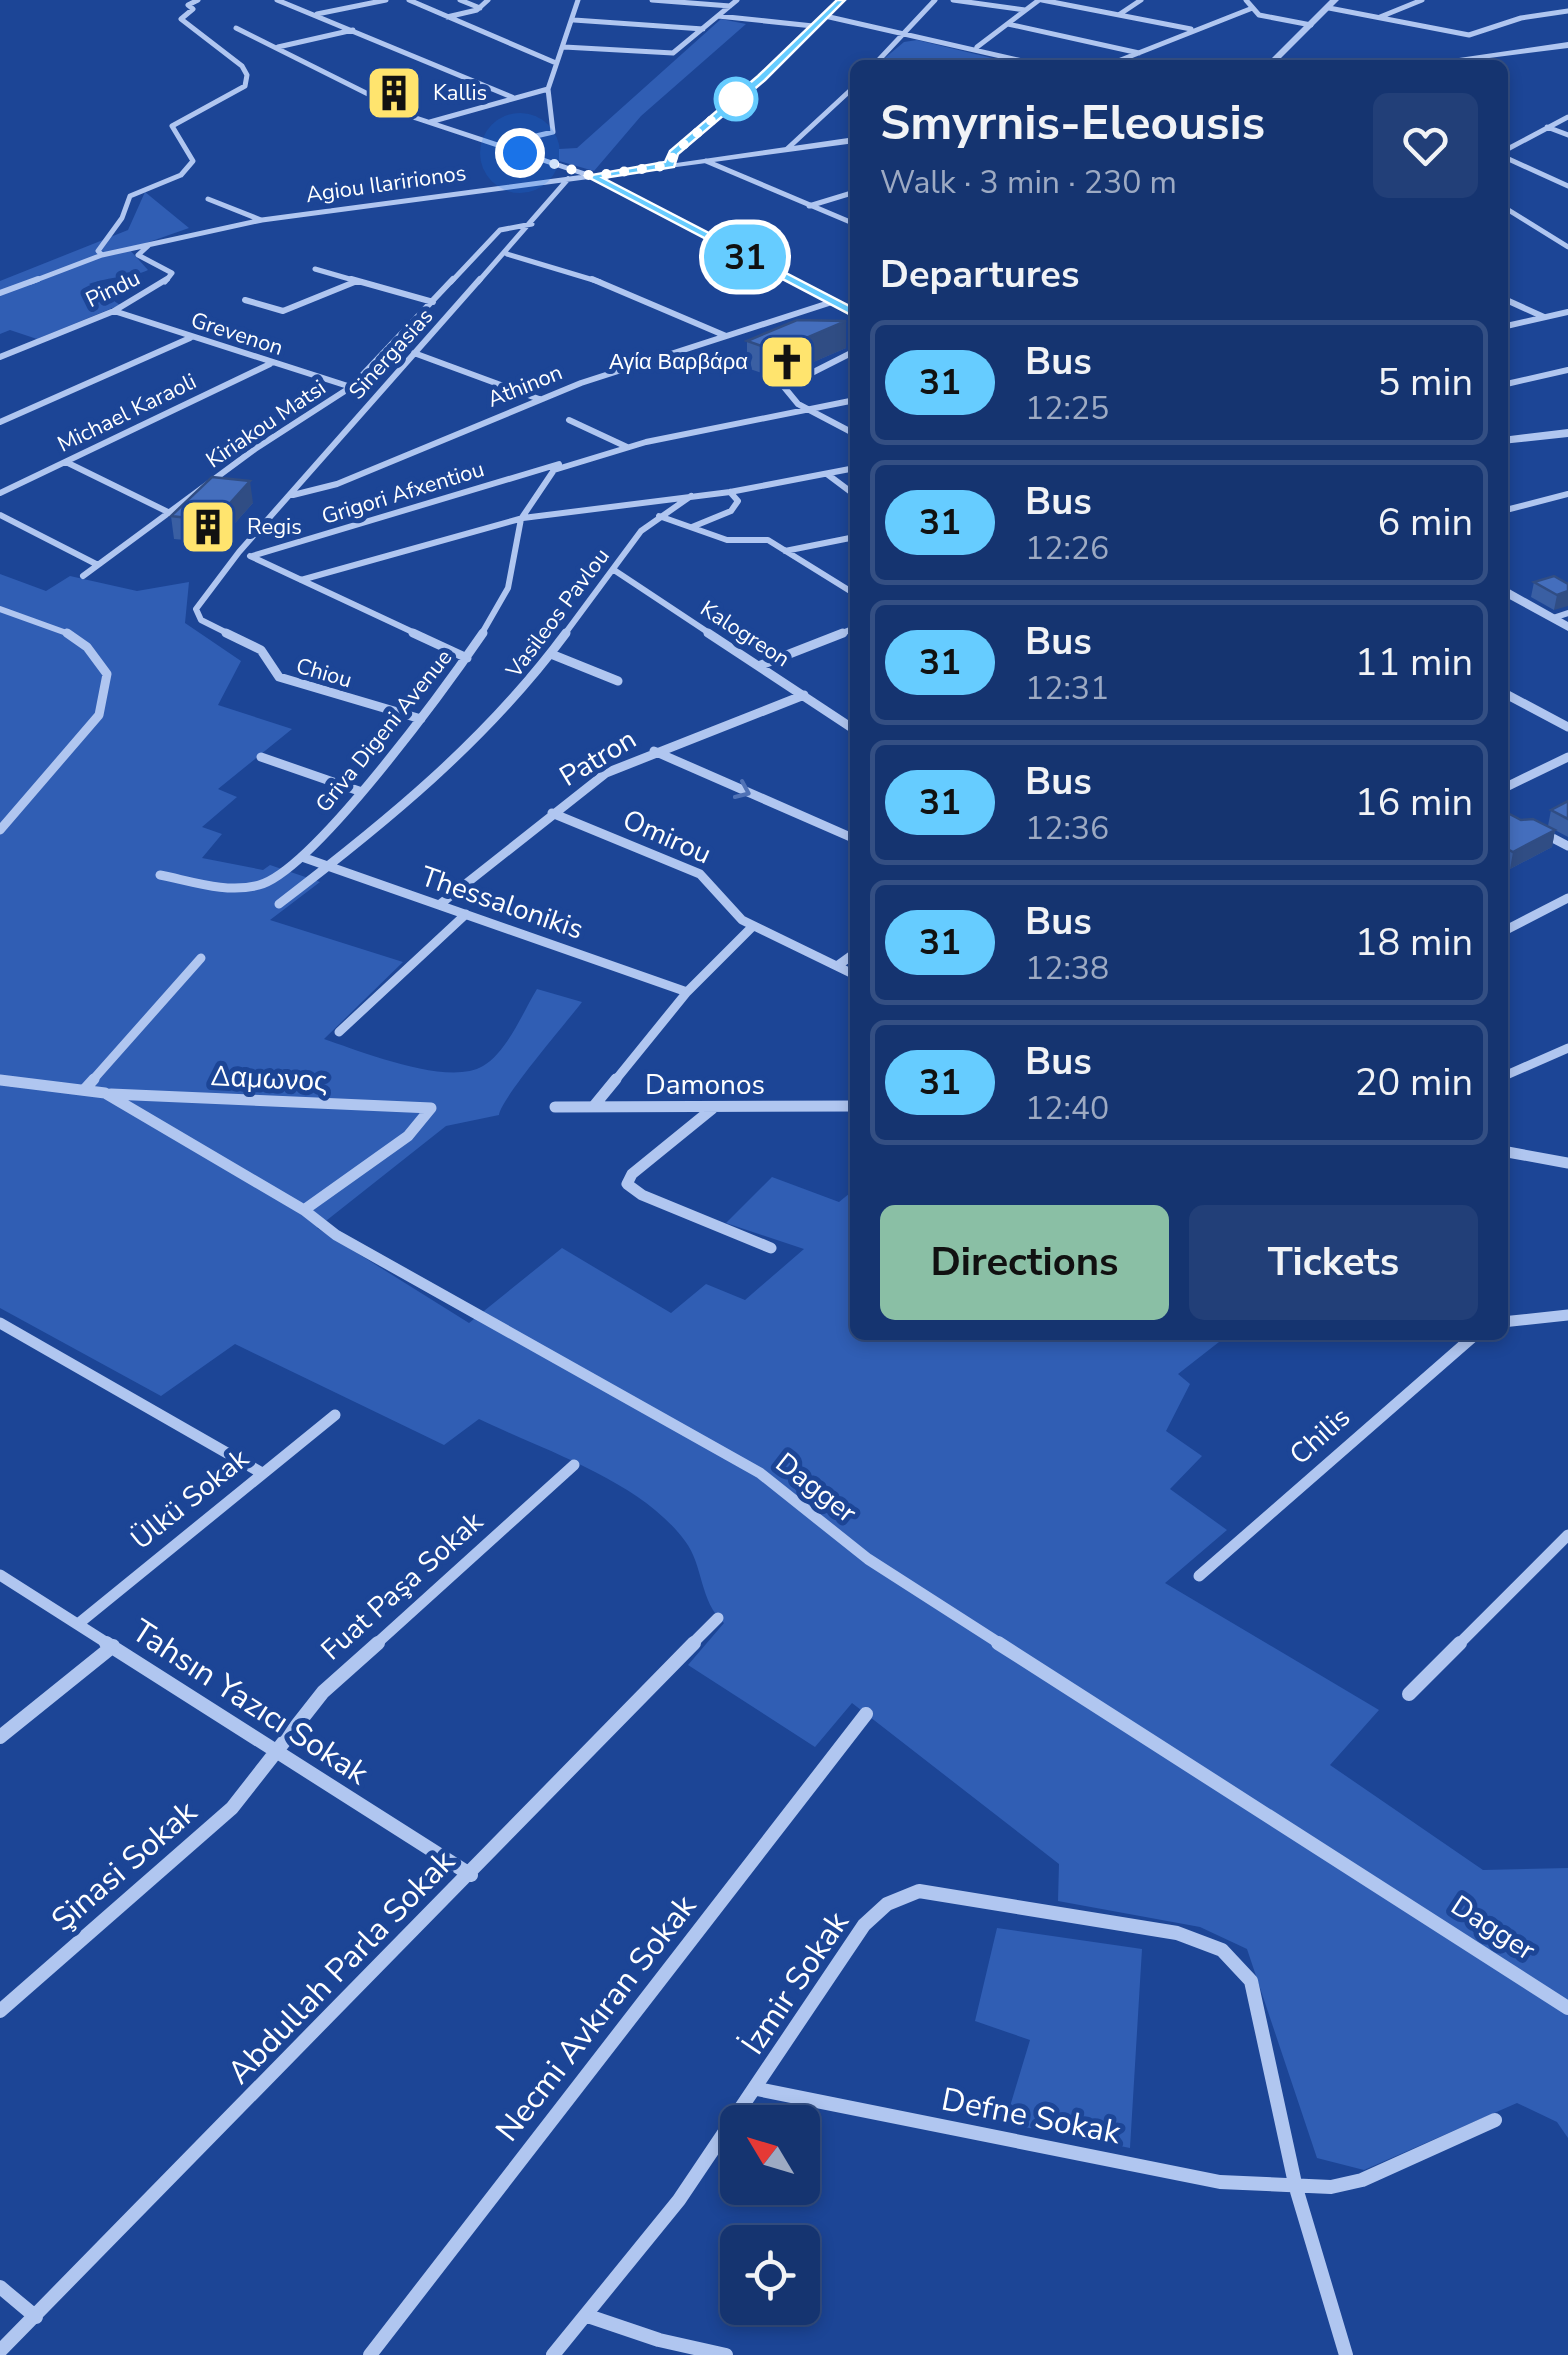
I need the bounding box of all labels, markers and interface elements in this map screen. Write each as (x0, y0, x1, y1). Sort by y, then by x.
building icon: Kallis (364, 63, 424, 123)
place label: Kallis (433, 78, 487, 108)
unlabelled marker (715, 78, 757, 120)
text: Smyrnis-Eleousis (880, 90, 1265, 156)
button: heart (1373, 93, 1478, 198)
your location (495, 128, 545, 178)
street label: Agiou Ilaririonos (304, 158, 468, 210)
text: Walk · 3 min · 230 m (880, 161, 1177, 204)
line badge: 31 (700, 224, 790, 290)
text: 31 (724, 234, 766, 281)
text: Departures (880, 249, 1079, 300)
street label: Pindu (81, 263, 145, 315)
street label: Sinergasias (342, 302, 440, 406)
street label: Grevenon (187, 305, 287, 363)
church icon: Αγία Βαρβάρα (757, 332, 817, 392)
text: Bus (1025, 336, 1092, 387)
place label: Αγία Βαρβάρα (609, 347, 748, 377)
street label: Athinon (483, 357, 567, 415)
text: 5 min (1378, 357, 1473, 408)
text: 31 (919, 359, 961, 406)
street label: Michael Karaoli (53, 366, 201, 460)
street label: Kiriakou Matsi (200, 373, 332, 475)
text: 12:25 (1025, 387, 1109, 430)
street label: Grigori Afxentiou (318, 454, 488, 532)
text: Bus (1025, 476, 1092, 527)
building icon: Regis (178, 497, 238, 557)
text: 6 min (1378, 497, 1473, 548)
text: 31 (919, 499, 961, 546)
place label: Regis (247, 512, 302, 542)
text: 12:26 (1025, 527, 1109, 570)
street label: Vasileos Pavlou (499, 542, 617, 685)
street label: Kalogreon (694, 594, 796, 674)
text: Bus (1025, 616, 1092, 667)
text: 11 min (1355, 637, 1473, 688)
text: 31 (919, 639, 961, 686)
street label: Griva Digeni Avenue (309, 643, 459, 819)
street label: Chiou (292, 651, 356, 695)
text: 12:31 (1025, 667, 1109, 710)
street label: Patron (553, 720, 643, 796)
text: Bus (1025, 756, 1092, 807)
text: 16 min (1355, 777, 1473, 828)
one-way arrow (733, 779, 751, 799)
text: 31 (919, 779, 961, 826)
street label: Omirou (617, 801, 717, 873)
text: 12:36 (1025, 807, 1109, 850)
street label: Thessalonikis (416, 857, 588, 949)
text: Bus (1025, 896, 1092, 947)
text: 18 min (1355, 917, 1473, 968)
text: 31 (919, 919, 961, 966)
text: 12:38 (1025, 947, 1109, 990)
text: Bus (1025, 1036, 1092, 1087)
street label: Δαμωνος (209, 1057, 329, 1101)
text: 20 min (1355, 1057, 1473, 1108)
text: 31 (919, 1059, 961, 1106)
street label: Damonos (645, 1066, 765, 1104)
text: 12:40 (1025, 1087, 1109, 1130)
button: Directions (880, 1205, 1169, 1320)
button: Tickets (1189, 1205, 1478, 1320)
street label: Chilis (1281, 1399, 1359, 1473)
street label: Ülkü Sokak (123, 1439, 258, 1558)
street label: Dagger (768, 1444, 864, 1532)
street label: Fuat Paşa Sokak (313, 1502, 492, 1669)
street label: Tahsın Yazıcı Sokak (124, 1609, 377, 1795)
street label: Şinasi Sokak (42, 1790, 207, 1941)
street label: Abdullah Parla Sokak (218, 1840, 465, 2093)
street label: Necmi Avkıran Sokak (486, 1885, 706, 2150)
street label: Dagger (1444, 1887, 1542, 1969)
street label: İzmir Sokak (731, 1902, 859, 2063)
street label: Defne Sokak (938, 2078, 1125, 2155)
north arrow (720, 2105, 820, 2205)
map controls (720, 2105, 820, 2325)
button: locate (720, 2225, 820, 2325)

